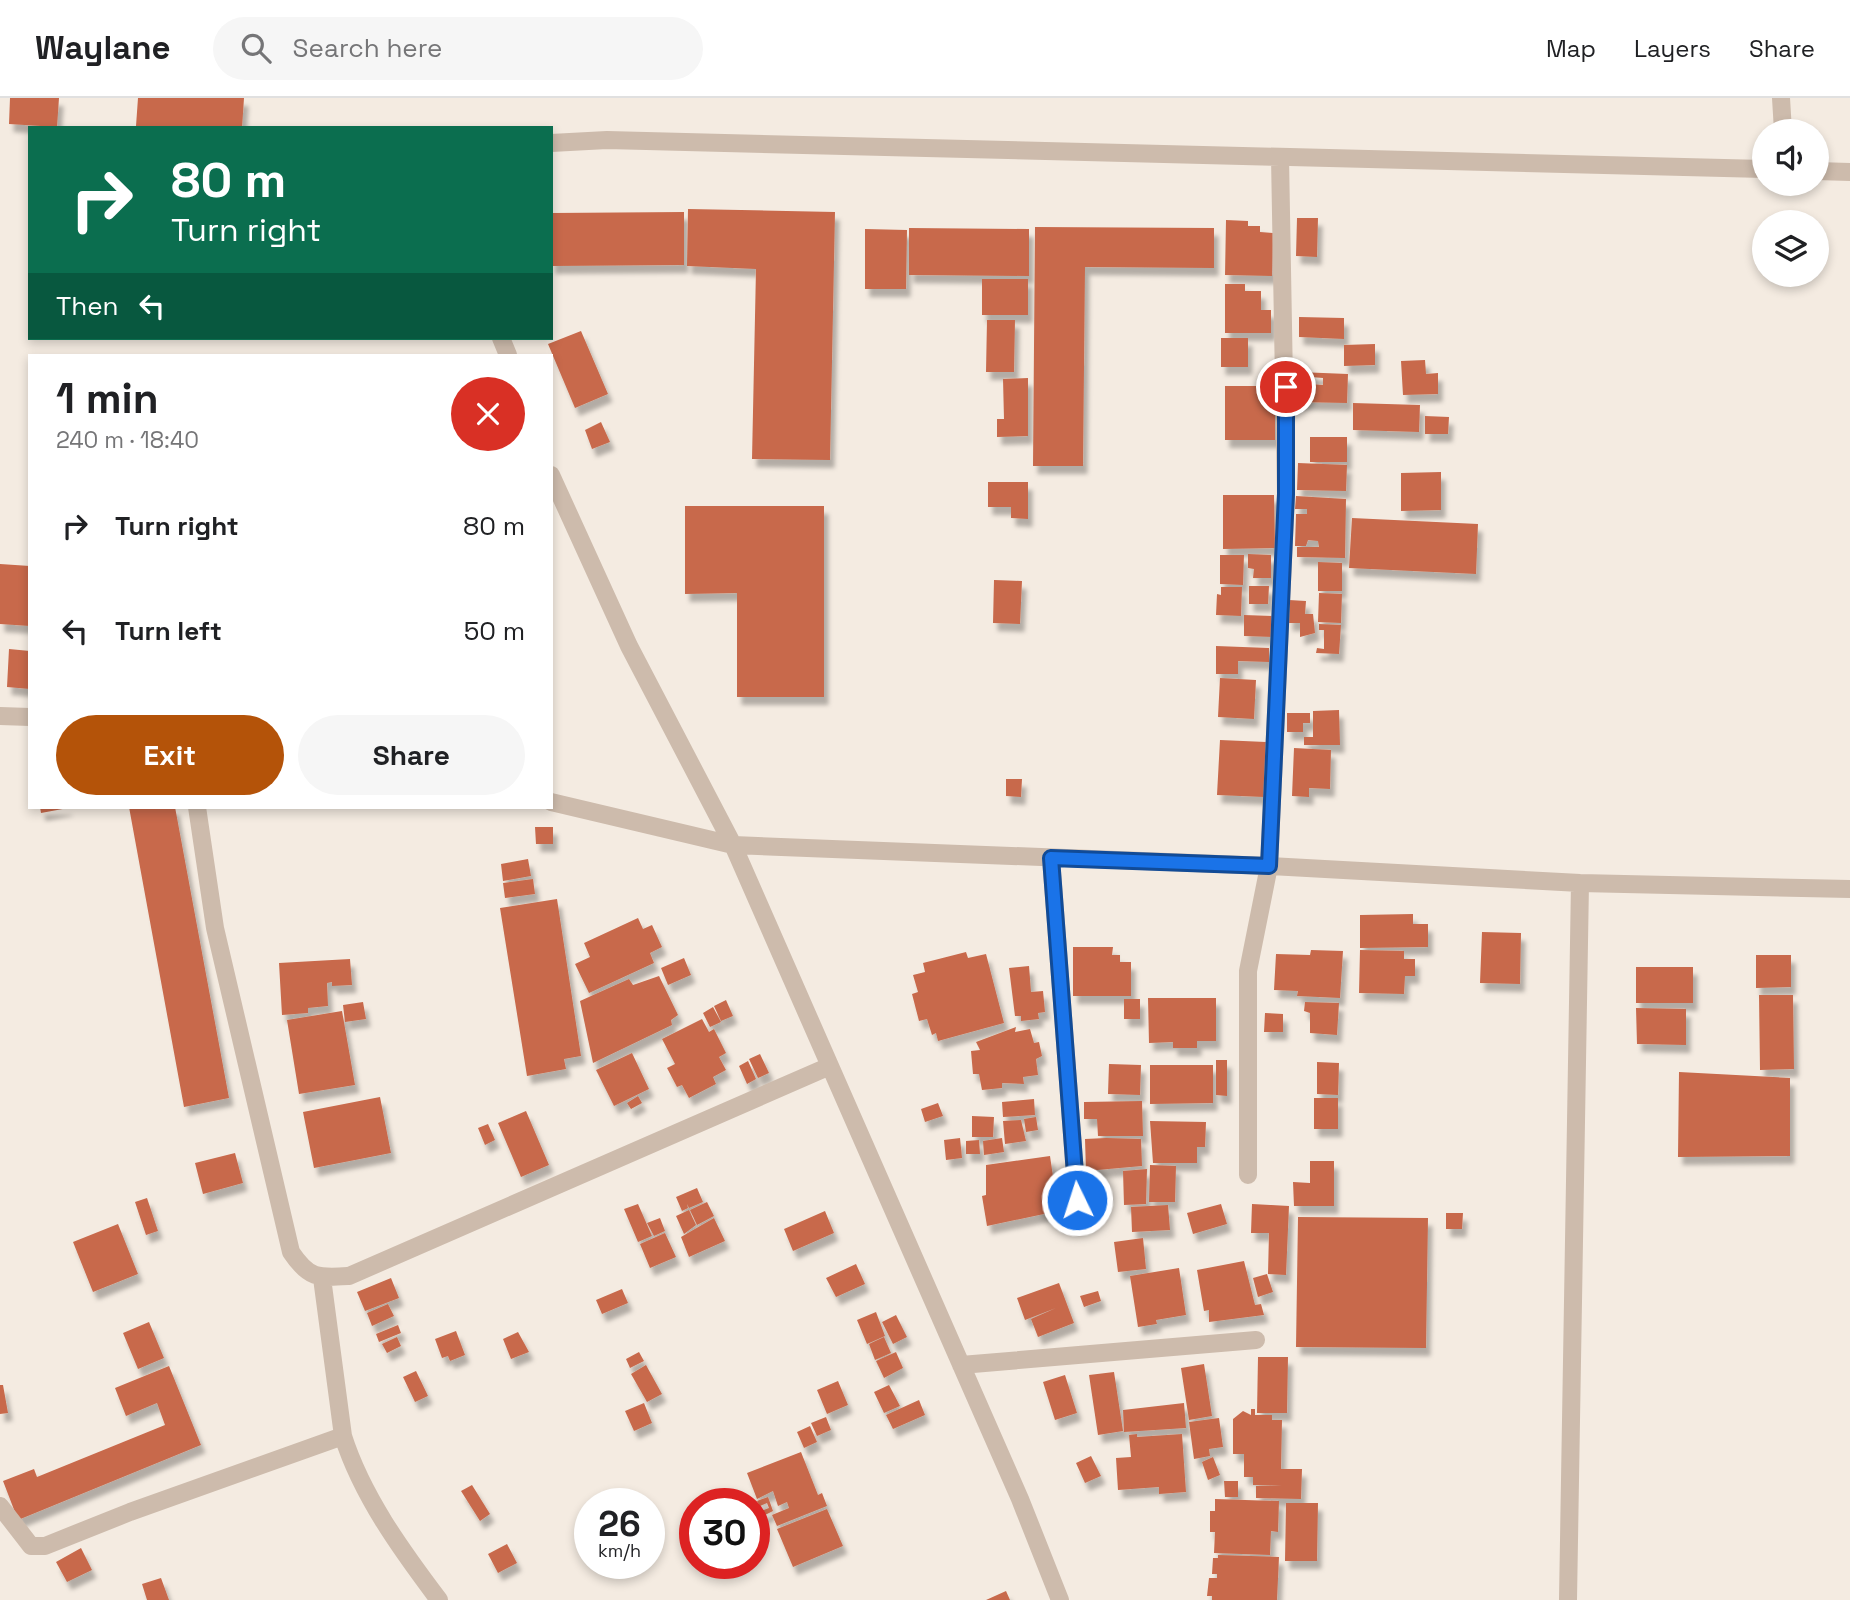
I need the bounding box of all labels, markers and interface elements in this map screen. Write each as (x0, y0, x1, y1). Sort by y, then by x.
search box (213, 17, 703, 80)
text: Waylane (35, 27, 171, 69)
icon: search (237, 29, 275, 67)
text: Search here (293, 31, 442, 65)
text: Map (1546, 33, 1596, 64)
text: Layers (1634, 33, 1711, 64)
text: Share (1749, 33, 1815, 64)
map controls (1752, 119, 1829, 287)
button: sound (1752, 119, 1829, 196)
text: 80 m (171, 149, 286, 211)
icon: right (56, 154, 147, 245)
text: Turn right (171, 210, 321, 250)
button: layers (1752, 210, 1829, 287)
icon: left (133, 287, 171, 325)
text: Then (56, 289, 119, 323)
pin (1256, 357, 1316, 417)
icon: arrive (1267, 368, 1305, 406)
text: 1 min (56, 372, 159, 425)
button: close (451, 377, 525, 451)
text: 240 m · 18:40 (56, 425, 199, 455)
icon: right (56, 507, 94, 545)
text: Turn right (115, 509, 239, 543)
text: 80 m (463, 509, 525, 543)
icon: left (56, 612, 94, 650)
text: Turn left (115, 614, 222, 648)
text: 50 m (464, 614, 525, 648)
button: Exit (56, 715, 284, 795)
button: Share (298, 715, 525, 795)
position arrow (1040, 1163, 1114, 1237)
speed limit sign: 30 (679, 1488, 770, 1579)
text: 26 (598, 1502, 641, 1546)
text: km/h (598, 1539, 641, 1562)

